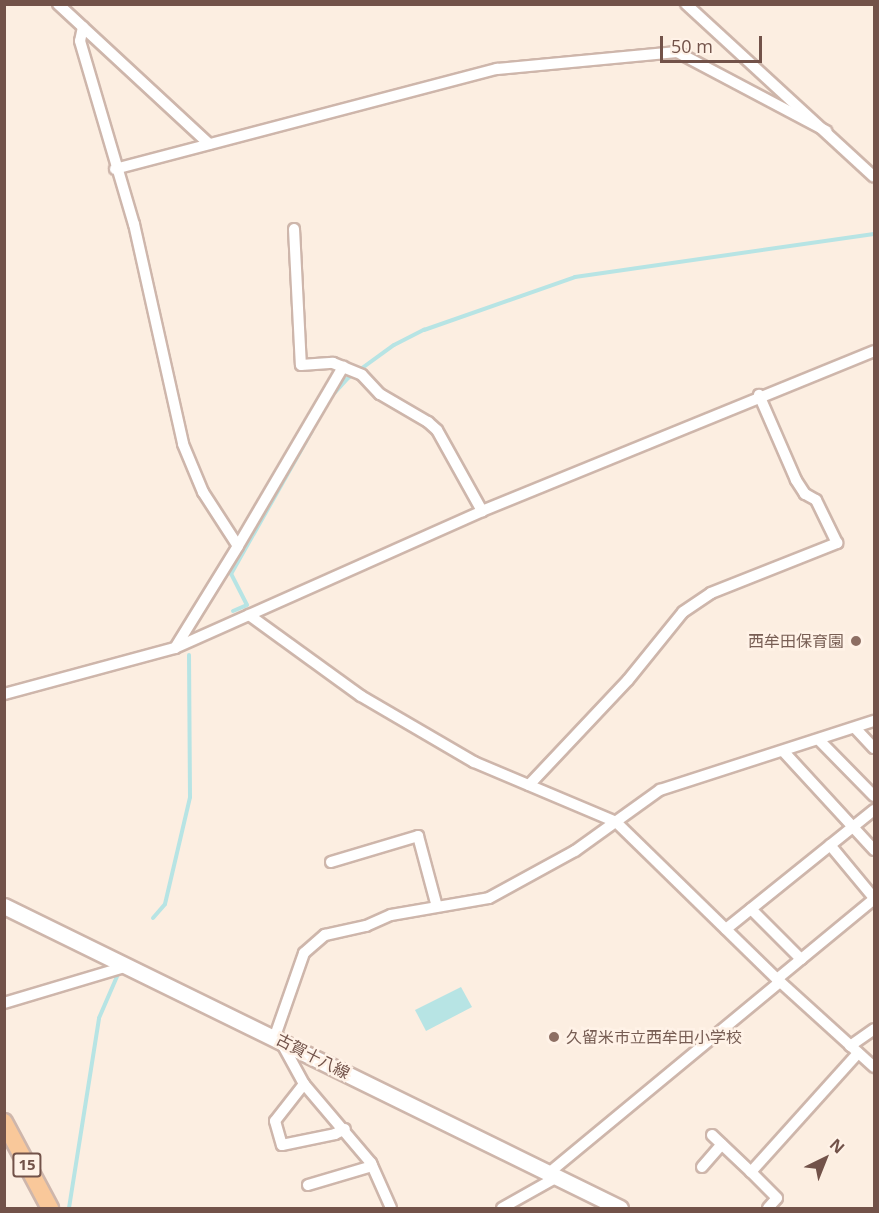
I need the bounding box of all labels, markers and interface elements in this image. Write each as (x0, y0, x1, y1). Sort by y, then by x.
scale bar (663, 24, 765, 62)
text: 50 m (671, 34, 713, 58)
place label: 西牟田保育園 (748, 631, 844, 651)
marker: 西牟田保育園 (849, 634, 863, 648)
place label: 久留米市立西牟田小学校 (566, 1027, 742, 1047)
street label: 古賀十八線 (273, 1029, 353, 1083)
marker: 久留米市立西牟田小学校 (547, 1030, 561, 1044)
north arrow (795, 1129, 855, 1189)
text: N (825, 1133, 850, 1158)
road number: 15 (12, 1153, 42, 1177)

